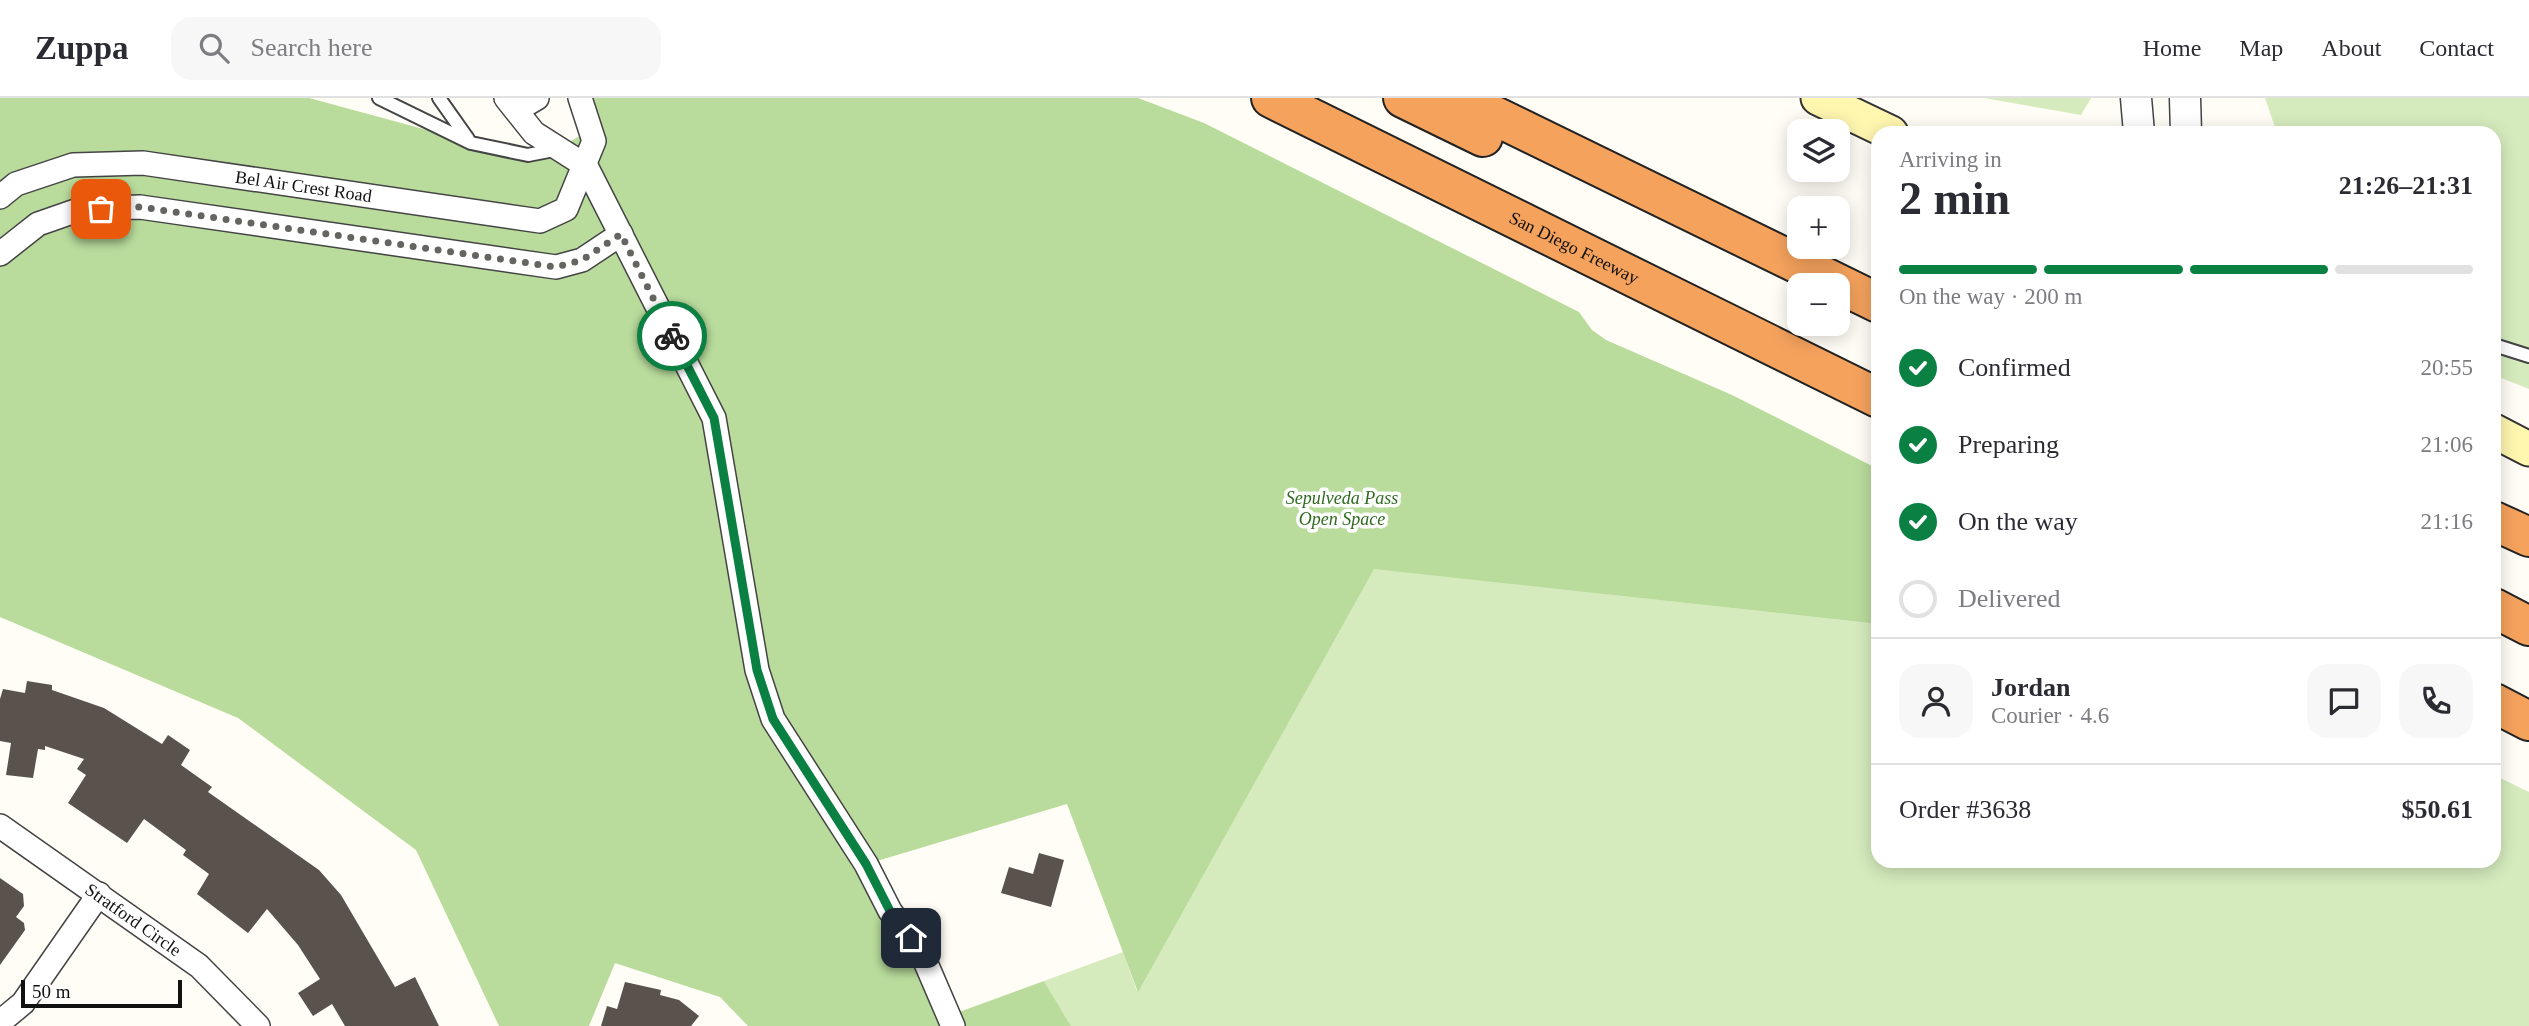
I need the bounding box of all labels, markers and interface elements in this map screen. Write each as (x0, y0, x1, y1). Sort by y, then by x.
search box (171, 17, 661, 80)
icon: search (195, 29, 233, 67)
text: Zuppa (35, 30, 129, 66)
text: Search here (251, 33, 373, 62)
text: Home (2143, 35, 2201, 61)
text: Map (2239, 35, 2283, 61)
text: About (2321, 35, 2381, 61)
text: Contact (2419, 35, 2494, 61)
map controls (1787, 119, 1850, 336)
button: layers (1787, 119, 1850, 182)
text: Arriving in (1899, 147, 2002, 172)
street label: Bel Air Crest Road (234, 167, 373, 206)
text: 21:26–21:31 (2339, 171, 2473, 200)
text: 2 min (1899, 173, 2010, 224)
pin (71, 179, 131, 239)
icon: bag (82, 190, 120, 228)
button: + (1787, 196, 1850, 259)
street label: San Diego Freeway (1506, 207, 1642, 288)
button: − (1787, 273, 1850, 336)
text: On the way · 200 m (1899, 284, 2082, 309)
courier (637, 301, 707, 371)
icon: bike (653, 317, 691, 355)
icon: check (1899, 349, 1937, 387)
text: Confirmed (1958, 353, 2071, 382)
text: 20:55 (2421, 355, 2473, 380)
icon: check (1899, 426, 1937, 464)
text: Preparing (1958, 430, 2059, 459)
text: 21:06 (2421, 432, 2473, 457)
park label: Sepulveda Pass Open Space (1286, 488, 1398, 529)
icon: check (1899, 503, 1937, 541)
text: On the way (1958, 507, 2078, 536)
text: 21:16 (2421, 509, 2473, 534)
text: Delivered (1958, 584, 2061, 613)
button: person (1899, 664, 1973, 738)
button: chat (2307, 664, 2381, 738)
button: phone (2399, 664, 2473, 738)
text: Jordan (1991, 673, 2070, 702)
text: Courier · 4.6 (1991, 703, 2109, 728)
text: Order #3638 (1899, 795, 2031, 824)
text: $50.61 (2402, 795, 2473, 824)
street label: Stratford Circle (82, 879, 185, 960)
pin (881, 908, 941, 968)
icon: home (892, 919, 930, 957)
scale bar (21, 977, 182, 1009)
text: 50 m (32, 981, 71, 1002)

